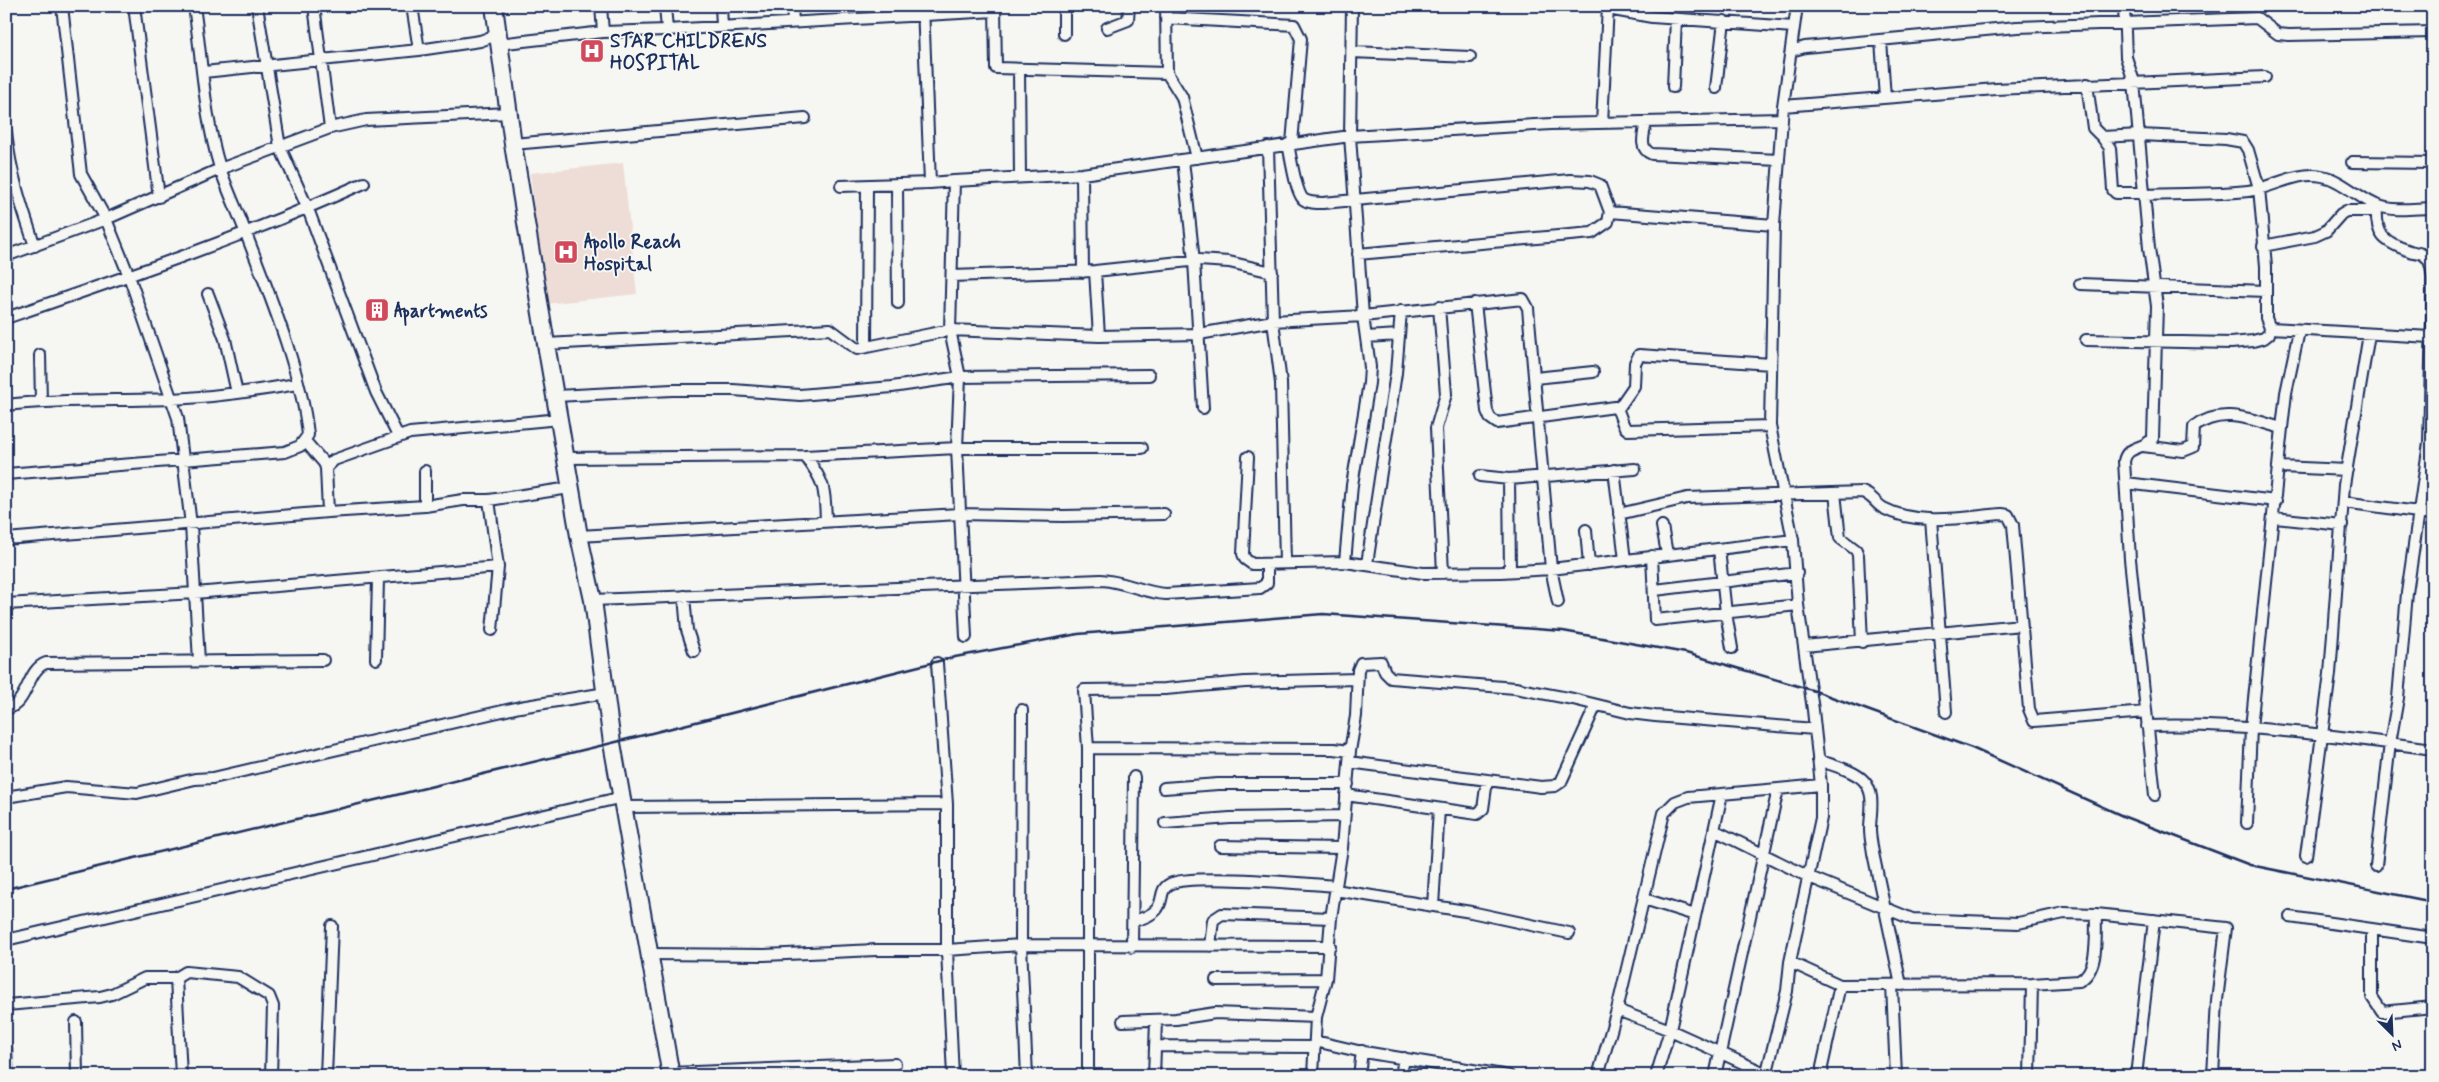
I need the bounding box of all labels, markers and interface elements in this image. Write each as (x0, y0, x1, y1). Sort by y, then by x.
place label: STAR CHILDRENS HOSPITAL (610, 29, 767, 76)
hospital icon: STAR CHILDRENS HOSPITAL (579, 38, 605, 64)
place label: Apollo Reach Hospital (584, 230, 681, 277)
hospital icon: Apollo Reach Hospital (553, 239, 579, 265)
building icon: Apartments (364, 297, 390, 323)
place label: Apartments (394, 299, 488, 326)
north arrow (2366, 1010, 2416, 1060)
text: N (2389, 1035, 2405, 1055)

